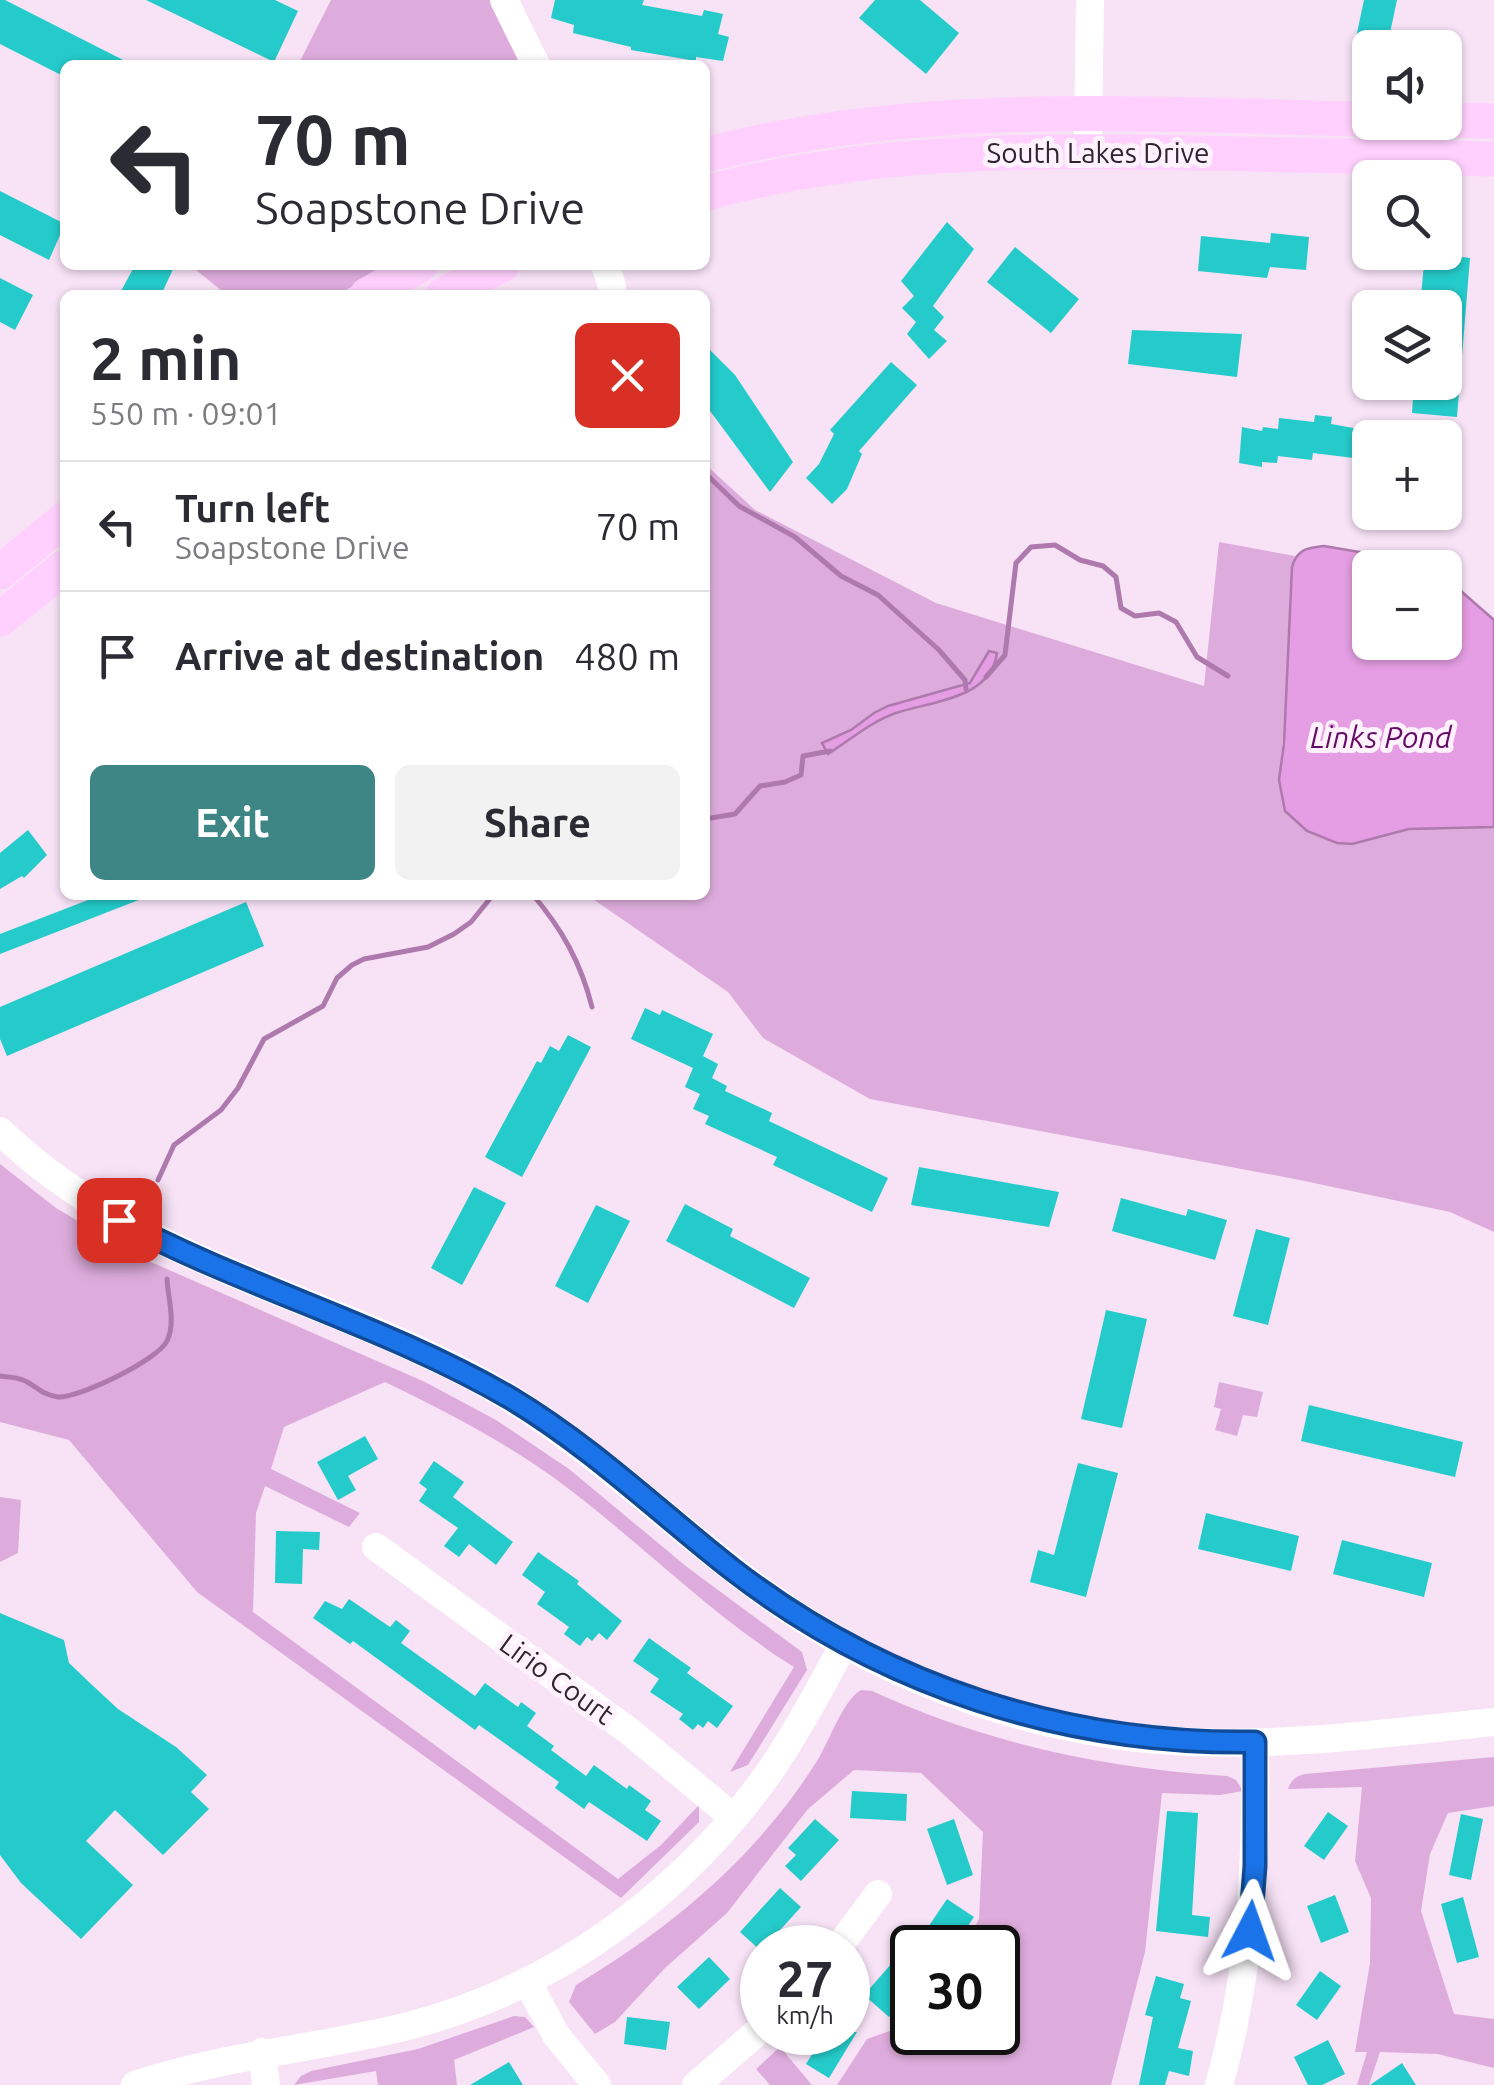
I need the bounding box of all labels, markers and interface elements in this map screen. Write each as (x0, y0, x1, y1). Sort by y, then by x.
map controls (1352, 30, 1462, 660)
button: sound (1352, 30, 1462, 140)
icon: left (90, 100, 220, 230)
text: 70 m (255, 100, 411, 178)
street label: South Lakes Drive (987, 137, 1210, 168)
button: search (1352, 160, 1462, 270)
text: Soapstone Drive (255, 182, 585, 233)
button: layers (1352, 290, 1462, 400)
button: close (575, 323, 680, 428)
text: 2 min (90, 324, 242, 391)
text: 550 m · 09:01 (90, 395, 282, 431)
button: + (1352, 420, 1462, 530)
text: Turn left (175, 487, 330, 529)
icon: left (90, 499, 145, 554)
text: 70 m (596, 505, 680, 547)
text: Soapstone Drive (175, 529, 410, 565)
button: − (1352, 550, 1462, 660)
icon: arrive (90, 629, 145, 684)
text: Arrive at destination (175, 635, 544, 677)
text: 480 m (574, 635, 680, 677)
water label: Links Pond (1310, 720, 1453, 754)
button: Exit (90, 765, 375, 880)
button: Share (395, 765, 680, 880)
pin (77, 1178, 162, 1263)
icon: arrive (92, 1193, 147, 1248)
street label: Lirio Court (495, 1627, 620, 1730)
position arrow (1198, 1879, 1302, 1983)
speed limit sign: 30 (890, 1925, 1020, 2055)
text: 27 (777, 1950, 833, 2006)
text: km/h (776, 2001, 834, 2029)

